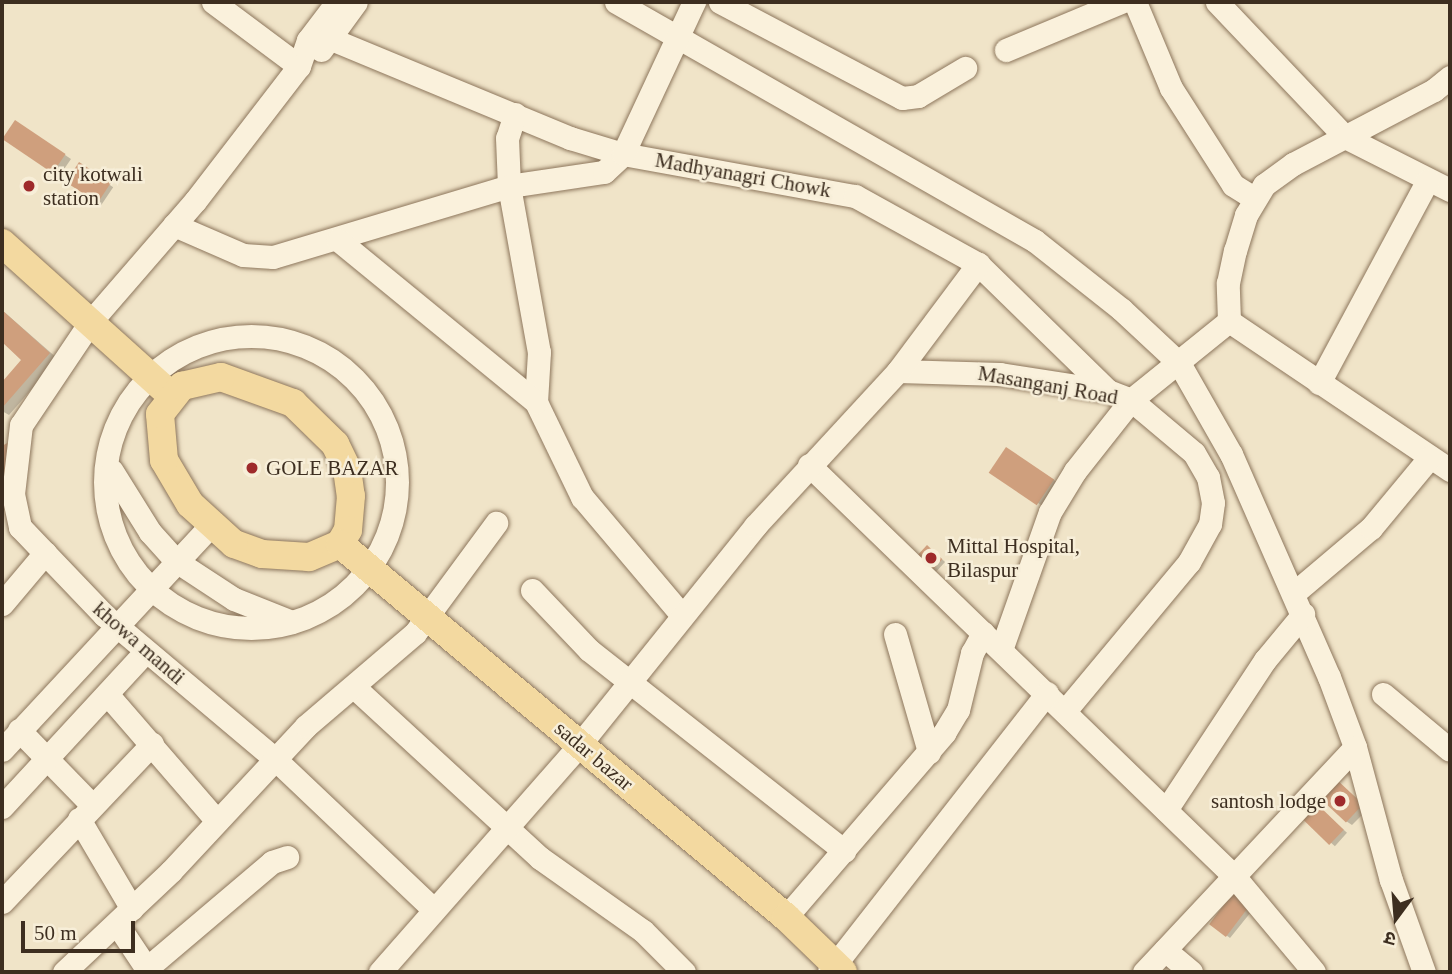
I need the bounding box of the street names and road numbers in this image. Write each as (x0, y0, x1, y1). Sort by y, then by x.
street label: Madhyanagri Chowk (653, 147, 833, 203)
street label: Masanganj Road (976, 360, 1120, 410)
street label: khowa mandi (88, 596, 190, 690)
street label: sadar bazar (550, 716, 638, 796)

